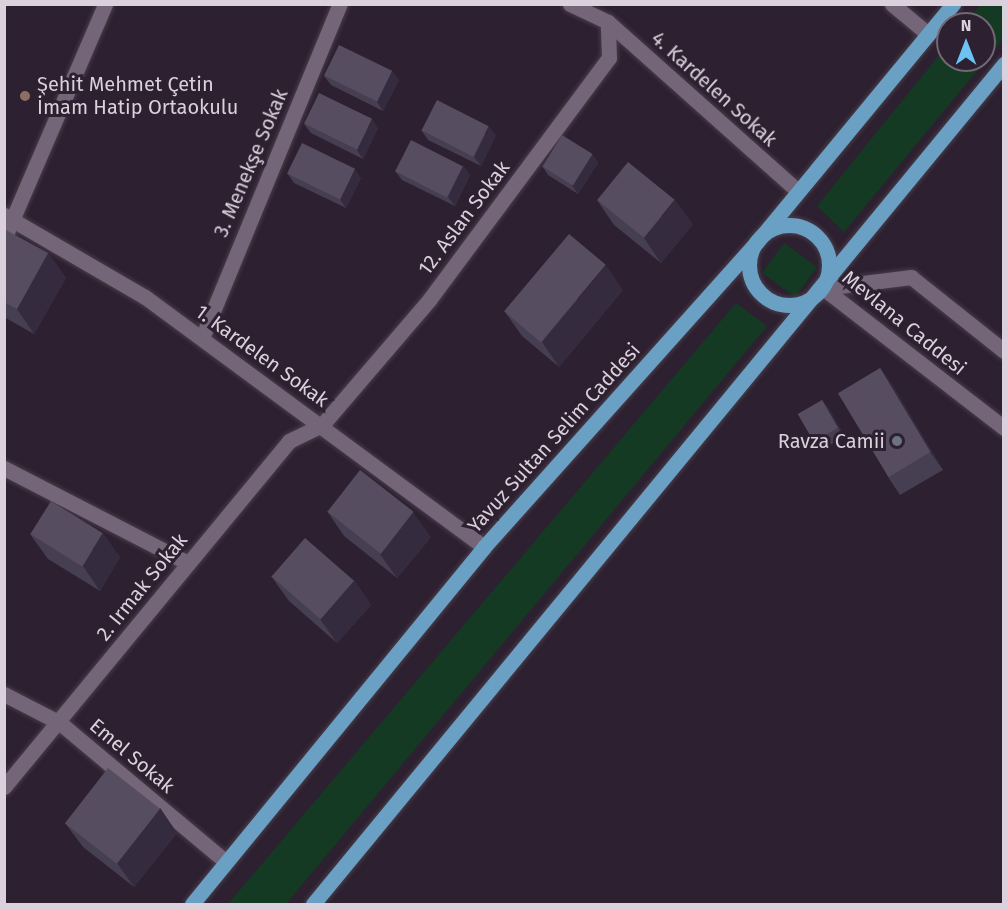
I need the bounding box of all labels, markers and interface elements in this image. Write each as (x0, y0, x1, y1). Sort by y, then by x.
north arrow (936, 12, 996, 72)
text: N (961, 16, 971, 35)
street label: 4. Kardelen Sokak (646, 26, 782, 152)
place label: Şehit Mehmet Çetin İmam Hatip Ortaokulu (37, 72, 238, 119)
street label: 3. Menekşe Sokak (209, 85, 293, 241)
marker: Şehit Mehmet Çetin İmam Hatip Ortaokulu (18, 89, 32, 103)
street label: 12. Aslan Sokak (413, 156, 515, 280)
street label: Mevlana Caddesi (837, 266, 971, 380)
street label: 1. Kardelen Sokak (191, 300, 333, 412)
street label: Yavuz Sultan Selim Caddesi (463, 338, 645, 538)
place label: Ravza Camii (778, 429, 885, 453)
marker: Ravza Camii (890, 434, 904, 448)
street label: 2. Irmak Sokak (92, 529, 192, 645)
street label: Emel Sokak (85, 714, 179, 798)

